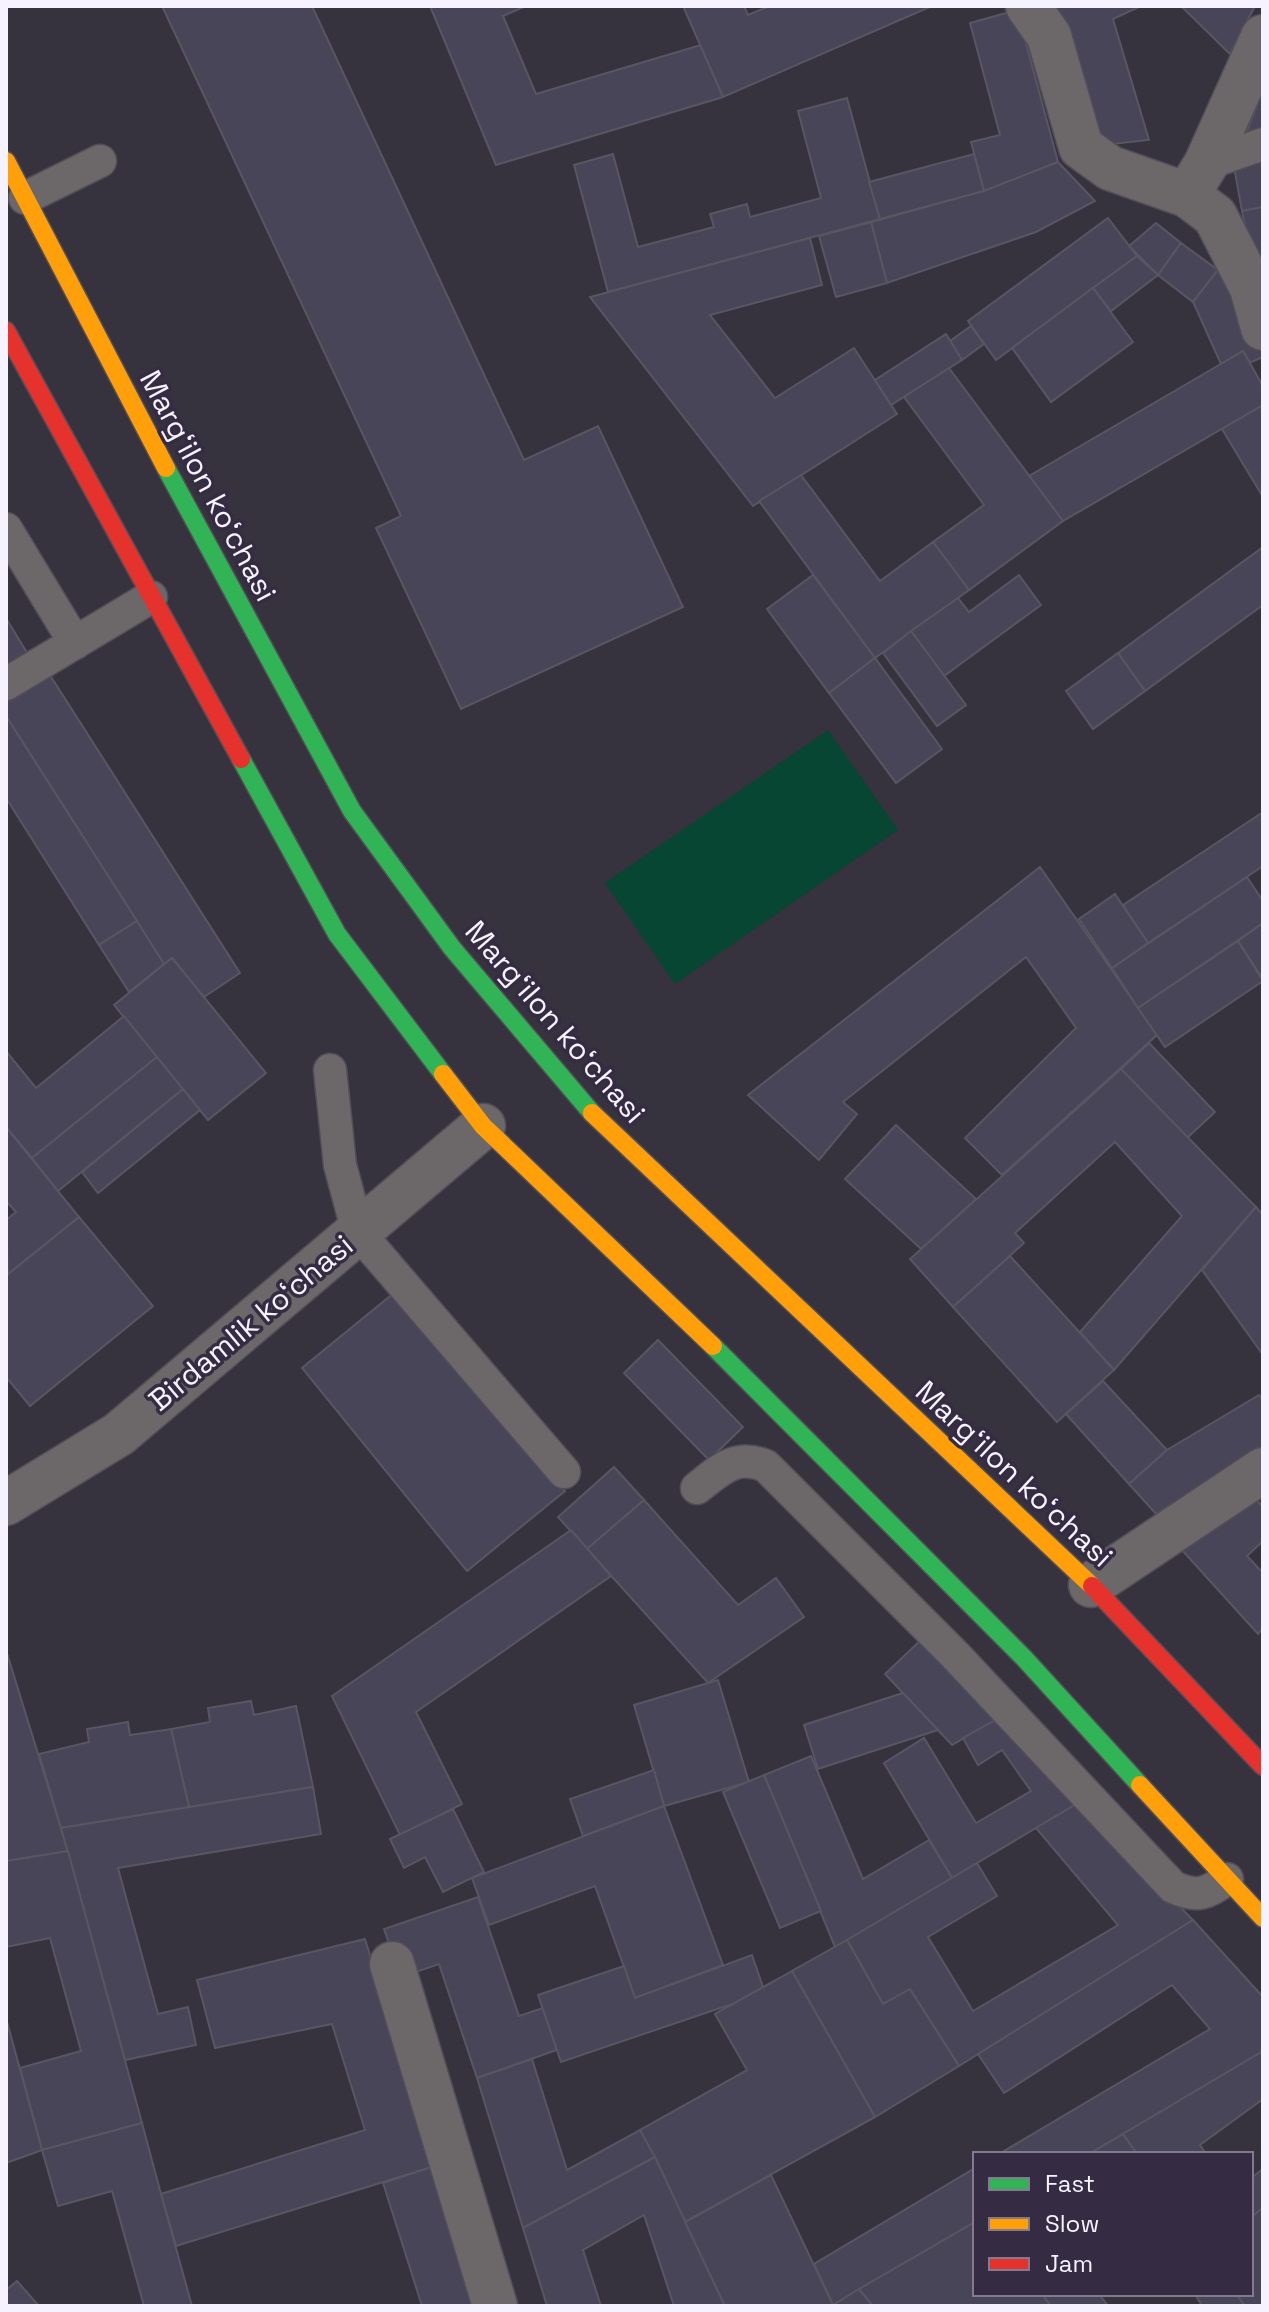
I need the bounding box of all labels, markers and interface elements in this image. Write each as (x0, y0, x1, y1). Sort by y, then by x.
street label: Margʻilon koʻchasi (131, 364, 286, 608)
street label: Margʻilon koʻchasi (457, 912, 654, 1131)
street label: Birdamlik koʻchasi (140, 1226, 361, 1420)
street label: Margʻilon koʻchasi (907, 1372, 1121, 1575)
legend (973, 2152, 1253, 2296)
text: Fast (1045, 2168, 1095, 2199)
text: Slow (1045, 2208, 1099, 2239)
text: Jam (1045, 2248, 1093, 2279)

